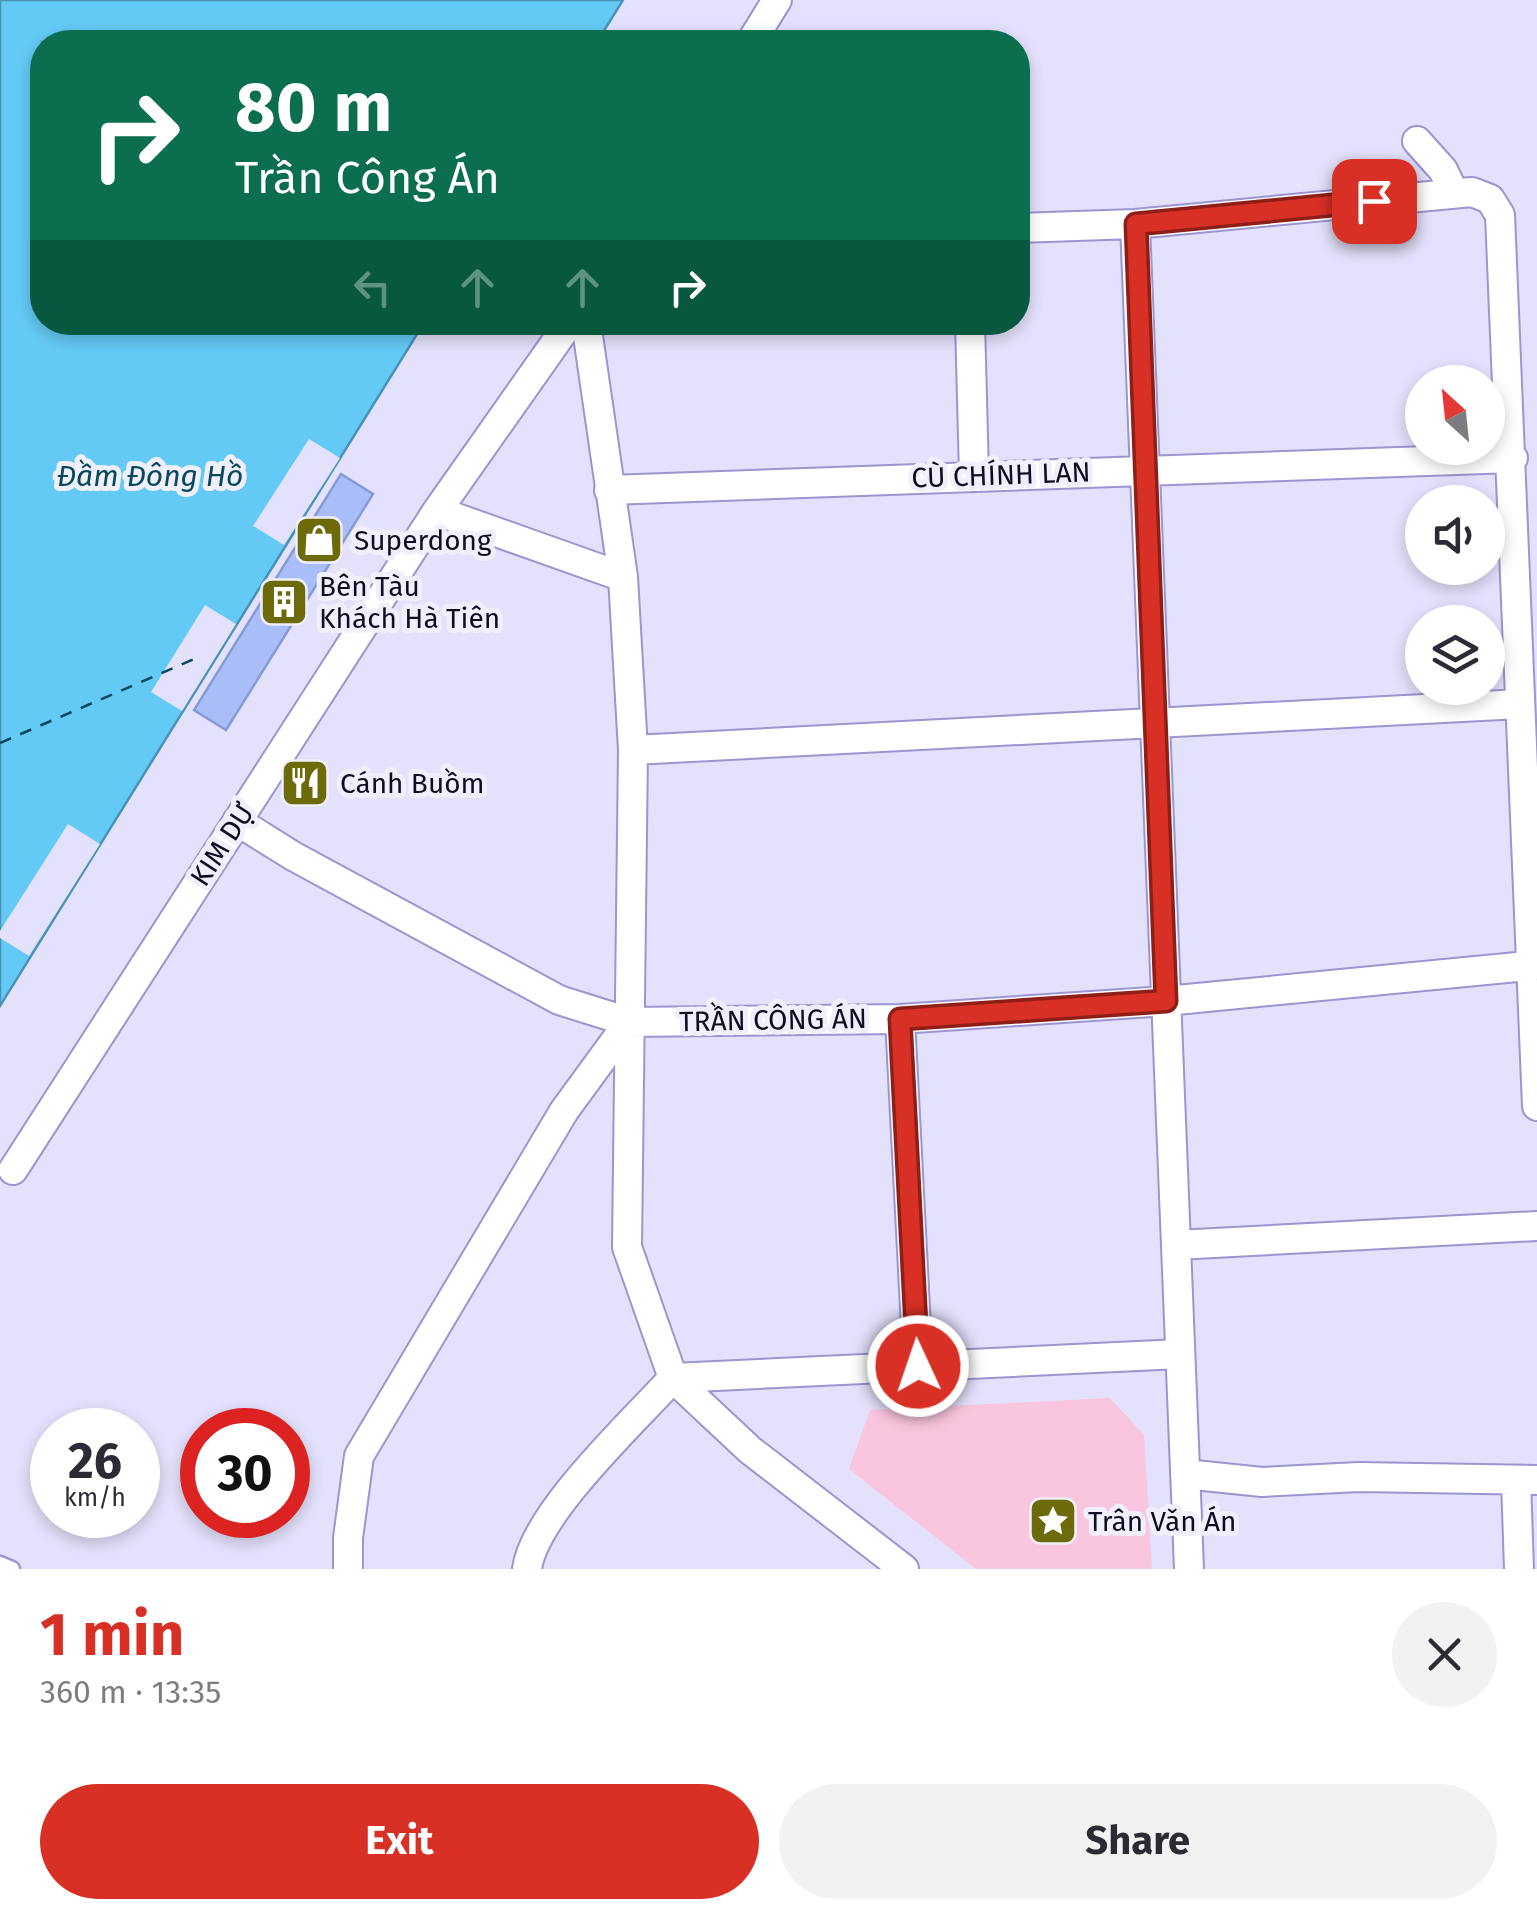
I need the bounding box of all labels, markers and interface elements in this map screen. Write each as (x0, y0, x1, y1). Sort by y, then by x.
text: 80 m (235, 66, 392, 150)
icon: right (70, 70, 200, 200)
text: Trần Công Án (235, 151, 500, 205)
pin (1332, 159, 1417, 244)
icon: arrive (1347, 174, 1402, 229)
icon: left (345, 260, 400, 315)
icon: ahead (450, 260, 505, 315)
icon: ahead (555, 260, 610, 315)
icon: right (660, 260, 715, 315)
north arrow (1405, 365, 1505, 465)
map controls (1405, 365, 1505, 705)
street label: CÙ CHÍNH LAN (911, 455, 1091, 495)
water label: Đầm Đông Hồ (57, 458, 243, 494)
button: sound (1405, 485, 1505, 585)
shop icon: Superdong (293, 514, 345, 566)
place label: Superdong (354, 524, 492, 557)
place label: Bên Tàu Khách Hà Tiên (319, 570, 500, 635)
building icon: Bên Tàu Khách Hà Tiên (258, 576, 310, 628)
button: layers (1405, 605, 1505, 705)
restaurant icon: Cánh Buồm (279, 757, 331, 809)
place label: Cánh Buồm (340, 767, 485, 800)
street label: KIM DỰ (183, 797, 261, 892)
street label: TRẦN CÔNG ÁN (679, 999, 867, 1038)
position arrow (866, 1314, 970, 1418)
speed limit sign: 30 (180, 1408, 310, 1538)
text: 26 (68, 1431, 122, 1491)
text: km/h (64, 1483, 126, 1513)
place icon: Trân Vǎn Án (1027, 1495, 1079, 1547)
place label: Trân Vǎn Án (1088, 1505, 1237, 1538)
text: 1 min (40, 1599, 184, 1671)
button: close (1392, 1602, 1497, 1707)
text: 360 m · 13:35 (40, 1673, 221, 1711)
button: Exit (40, 1784, 759, 1899)
button: Share (779, 1784, 1497, 1899)

